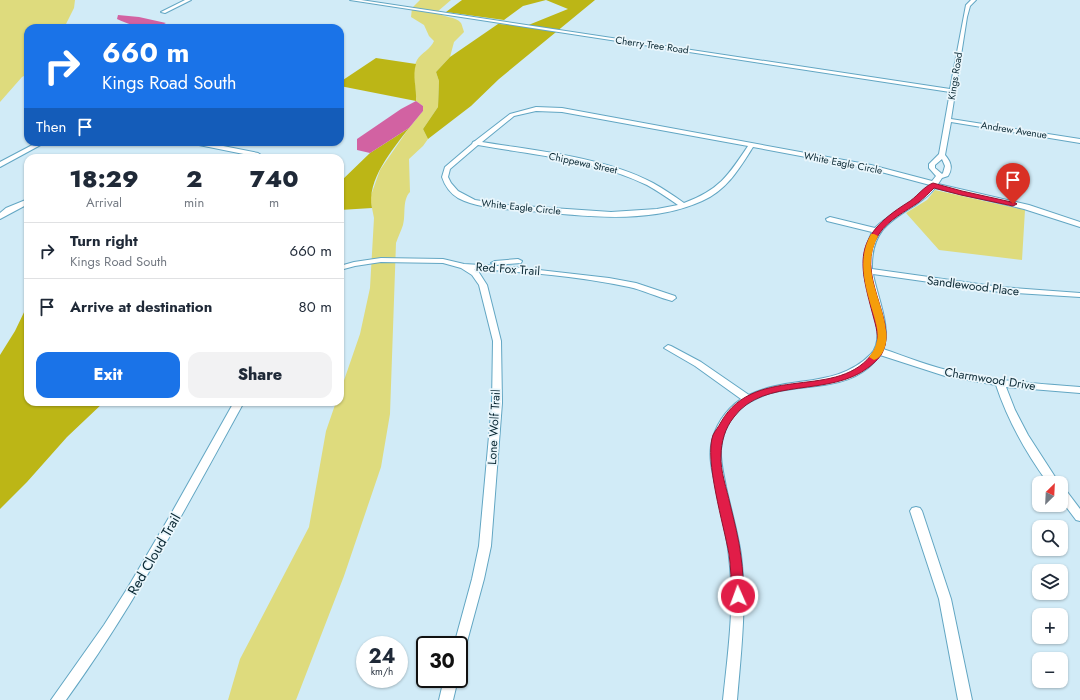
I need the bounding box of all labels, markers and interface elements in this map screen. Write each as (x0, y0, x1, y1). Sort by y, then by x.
text: 660 m (102, 32, 189, 73)
street label: Cherry Tree Road (614, 32, 690, 58)
icon: right (36, 40, 88, 92)
street label: Kings Road (944, 51, 966, 101)
text: Kings Road South (102, 70, 236, 96)
text: Then (36, 116, 66, 138)
icon: arrive (74, 116, 96, 138)
street label: Andrew Avenue (980, 117, 1048, 143)
street label: Chippewa Street (547, 148, 619, 178)
street label: White Eagle Circle (802, 148, 884, 178)
text: 18:29 (69, 161, 139, 196)
text: 2 (186, 161, 202, 196)
text: 740 (250, 161, 299, 196)
pin (996, 163, 1030, 204)
icon: arrive (1002, 169, 1024, 191)
text: Arrival (86, 193, 122, 212)
text: min (184, 193, 204, 212)
text: m (269, 193, 279, 212)
street label: White Eagle Circle (481, 195, 561, 219)
text: Turn right (70, 230, 138, 252)
icon: right (36, 240, 58, 262)
text: 660 m (290, 240, 332, 262)
text: Kings Road South (70, 252, 167, 271)
street label: Red Fox Trail (475, 258, 541, 280)
street label: Sandlewood Place (926, 271, 1020, 301)
icon: arrive (36, 296, 58, 318)
text: Arrive at destination (70, 296, 212, 318)
text: 80 m (299, 296, 332, 318)
button: Exit (36, 352, 180, 398)
button: Share (188, 352, 332, 398)
street label: Charmwood Drive (943, 363, 1037, 395)
street label: Lone Wolf Trail (483, 389, 505, 465)
north arrow (1032, 476, 1068, 512)
map controls (1032, 476, 1068, 688)
street label: Red Cloud Trail (123, 510, 185, 598)
button: search (1032, 520, 1068, 556)
button: layers (1032, 564, 1068, 600)
position arrow (717, 575, 759, 617)
button: + (1032, 608, 1068, 644)
speed limit sign: 30 (416, 636, 468, 688)
text: 24 (368, 642, 396, 671)
button: − (1032, 652, 1068, 688)
text: km/h (371, 664, 393, 679)

